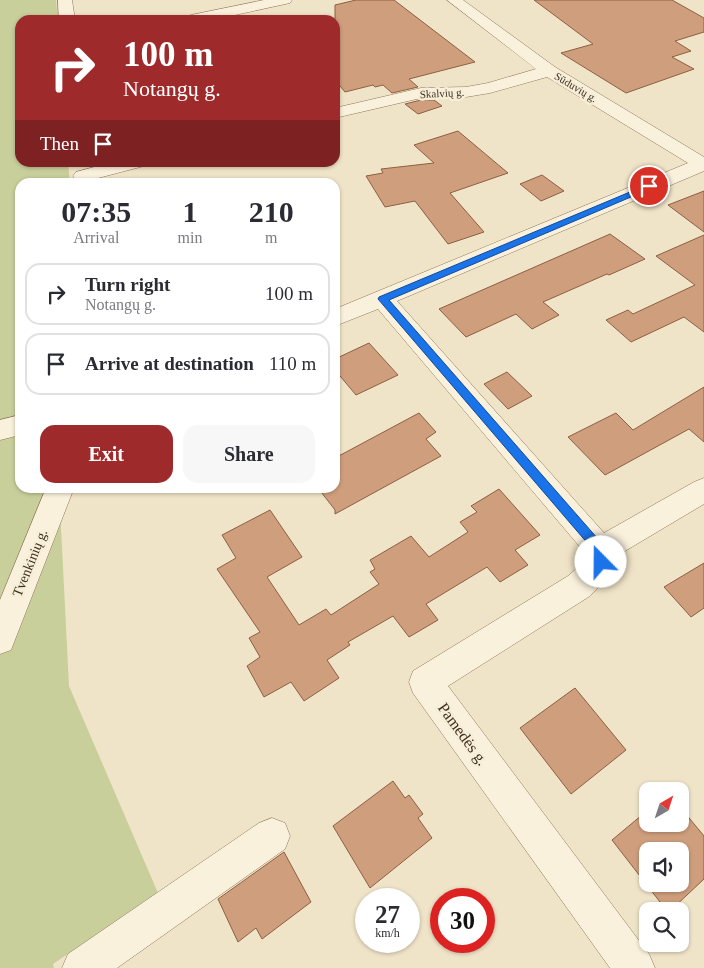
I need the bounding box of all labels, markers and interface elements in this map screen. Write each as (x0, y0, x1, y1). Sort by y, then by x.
icon: right (40, 35, 105, 100)
text: 100 m (123, 35, 213, 74)
street label: Sūduvių g. (552, 70, 600, 105)
text: Notangų g. (123, 76, 221, 101)
street label: Skalvių g. (419, 86, 465, 100)
icon: arrive (89, 130, 117, 158)
text: Then (40, 133, 79, 154)
pin (628, 165, 670, 207)
icon: arrive (635, 172, 663, 200)
text: 07:35 (61, 195, 131, 228)
text: 1 (182, 195, 197, 228)
text: 210 (249, 195, 294, 228)
text: Arrival (73, 229, 119, 246)
text: min (178, 229, 202, 246)
text: m (265, 229, 277, 246)
text: Turn right (85, 274, 170, 295)
icon: right (42, 280, 70, 308)
text: 100 m (265, 283, 313, 304)
text: Notangų g. (85, 296, 156, 313)
icon: arrive (42, 350, 70, 378)
text: Arrive at destination (85, 353, 254, 374)
text: 110 m (269, 353, 316, 374)
button: Exit (40, 425, 173, 483)
button: Share (183, 425, 315, 483)
street label: Tvenkinių g. (10, 527, 50, 599)
position arrow (574, 535, 626, 587)
street label: Pamedės g. (434, 700, 491, 769)
north arrow (639, 782, 689, 832)
map controls (639, 782, 689, 952)
button: sound (639, 842, 689, 892)
speed limit sign: 30 (430, 888, 495, 953)
text: 27 (375, 901, 400, 928)
button: search (639, 902, 689, 952)
text: km/h (375, 926, 400, 940)

